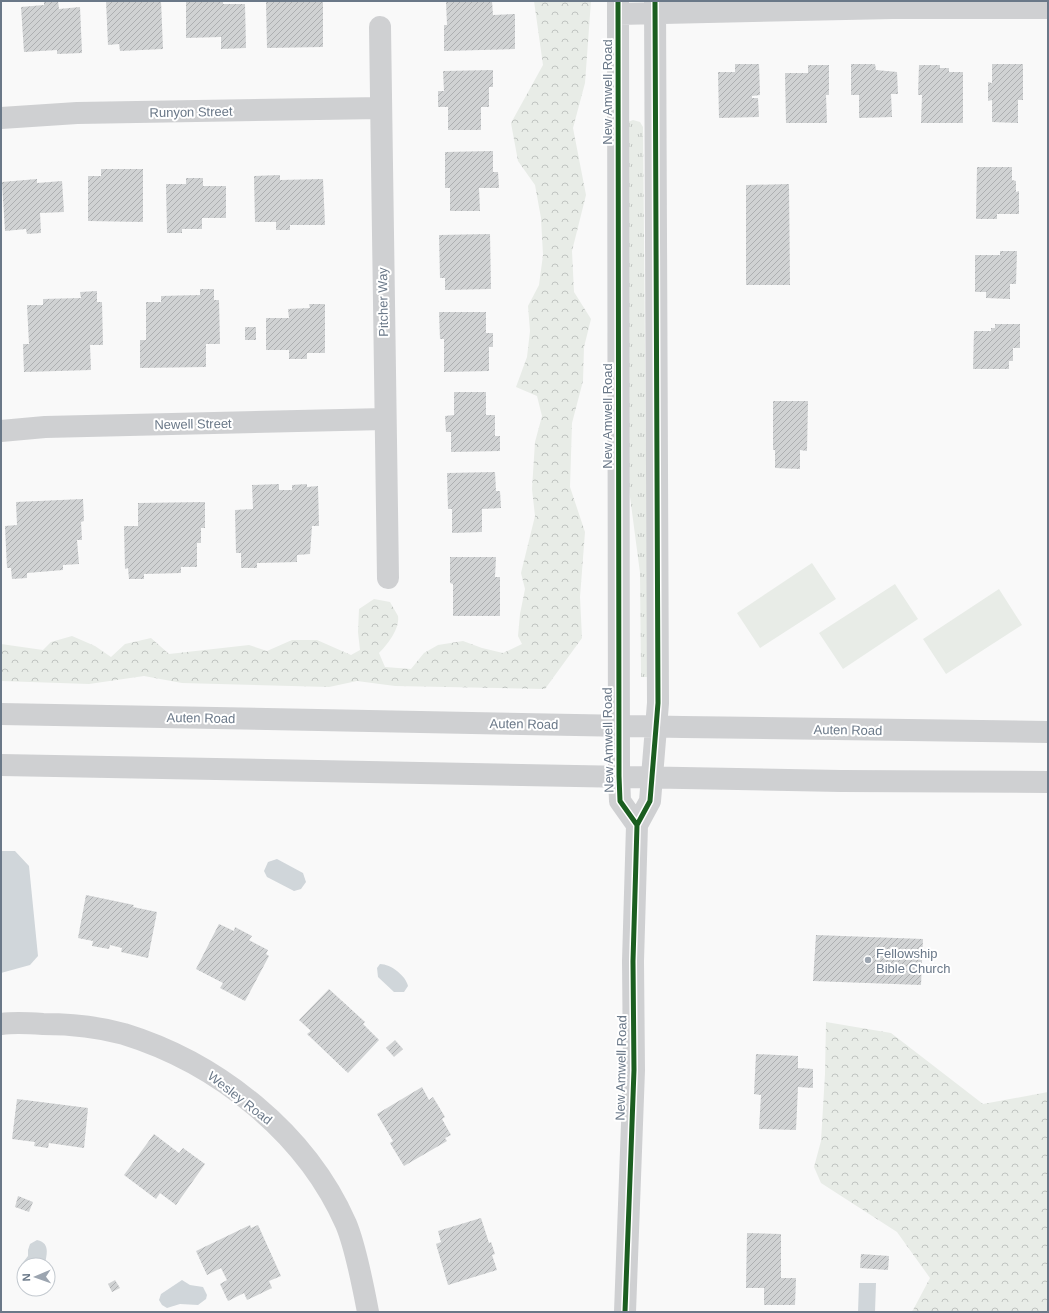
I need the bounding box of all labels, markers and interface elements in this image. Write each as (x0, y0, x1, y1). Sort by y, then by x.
street label: New Amwell Road (600, 39, 615, 145)
street label: Runyon Street (149, 104, 233, 120)
street label: Pitcher Way (375, 267, 391, 337)
street label: New Amwell Road (600, 363, 615, 469)
street label: Newell Street (154, 416, 232, 432)
street label: New Amwell Road (600, 687, 616, 793)
street label: Auten Road (167, 710, 235, 726)
street label: Auten Road (490, 716, 558, 732)
street label: Auten Road (814, 722, 882, 738)
place label: Fellowship Bible Church (876, 946, 950, 976)
marker: Fellowship Bible Church (863, 955, 873, 965)
street label: New Amwell Road (613, 1015, 629, 1121)
street label: Wesley Road (205, 1068, 275, 1128)
north arrow (16, 1257, 56, 1297)
text: N (20, 1273, 32, 1282)

